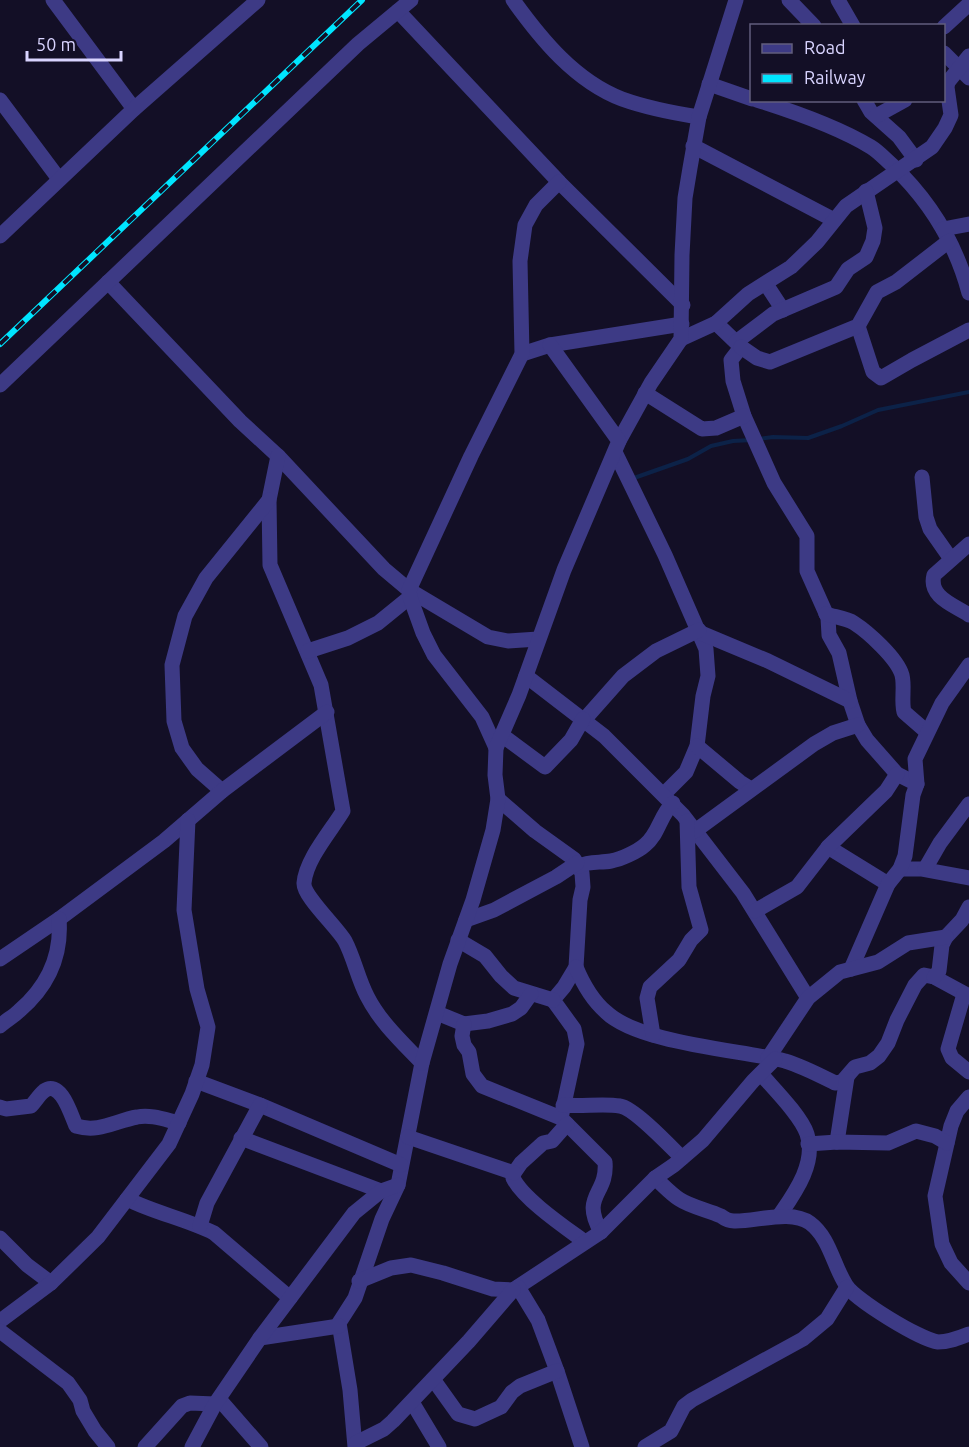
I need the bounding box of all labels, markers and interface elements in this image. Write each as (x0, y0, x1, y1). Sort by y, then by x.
scale bar (27, 24, 122, 62)
legend (750, 24, 945, 102)
text: 50 m (36, 34, 76, 54)
text: Road (804, 37, 846, 57)
text: Railway (804, 67, 866, 87)

